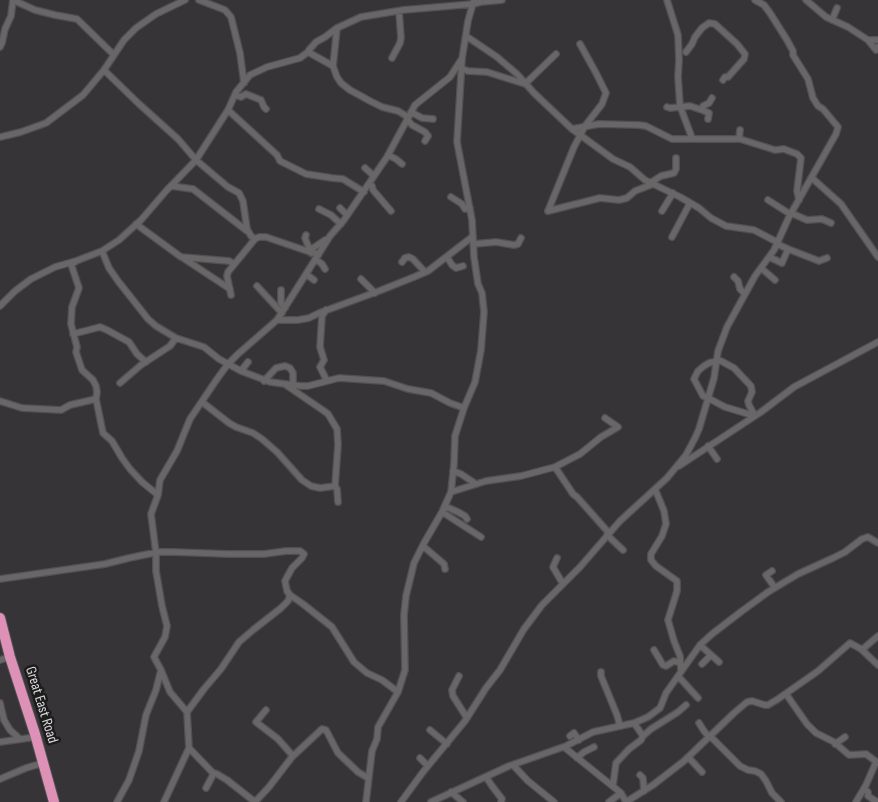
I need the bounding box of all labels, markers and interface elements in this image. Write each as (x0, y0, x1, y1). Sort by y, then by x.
street label: Great East Road (21, 664, 61, 746)

